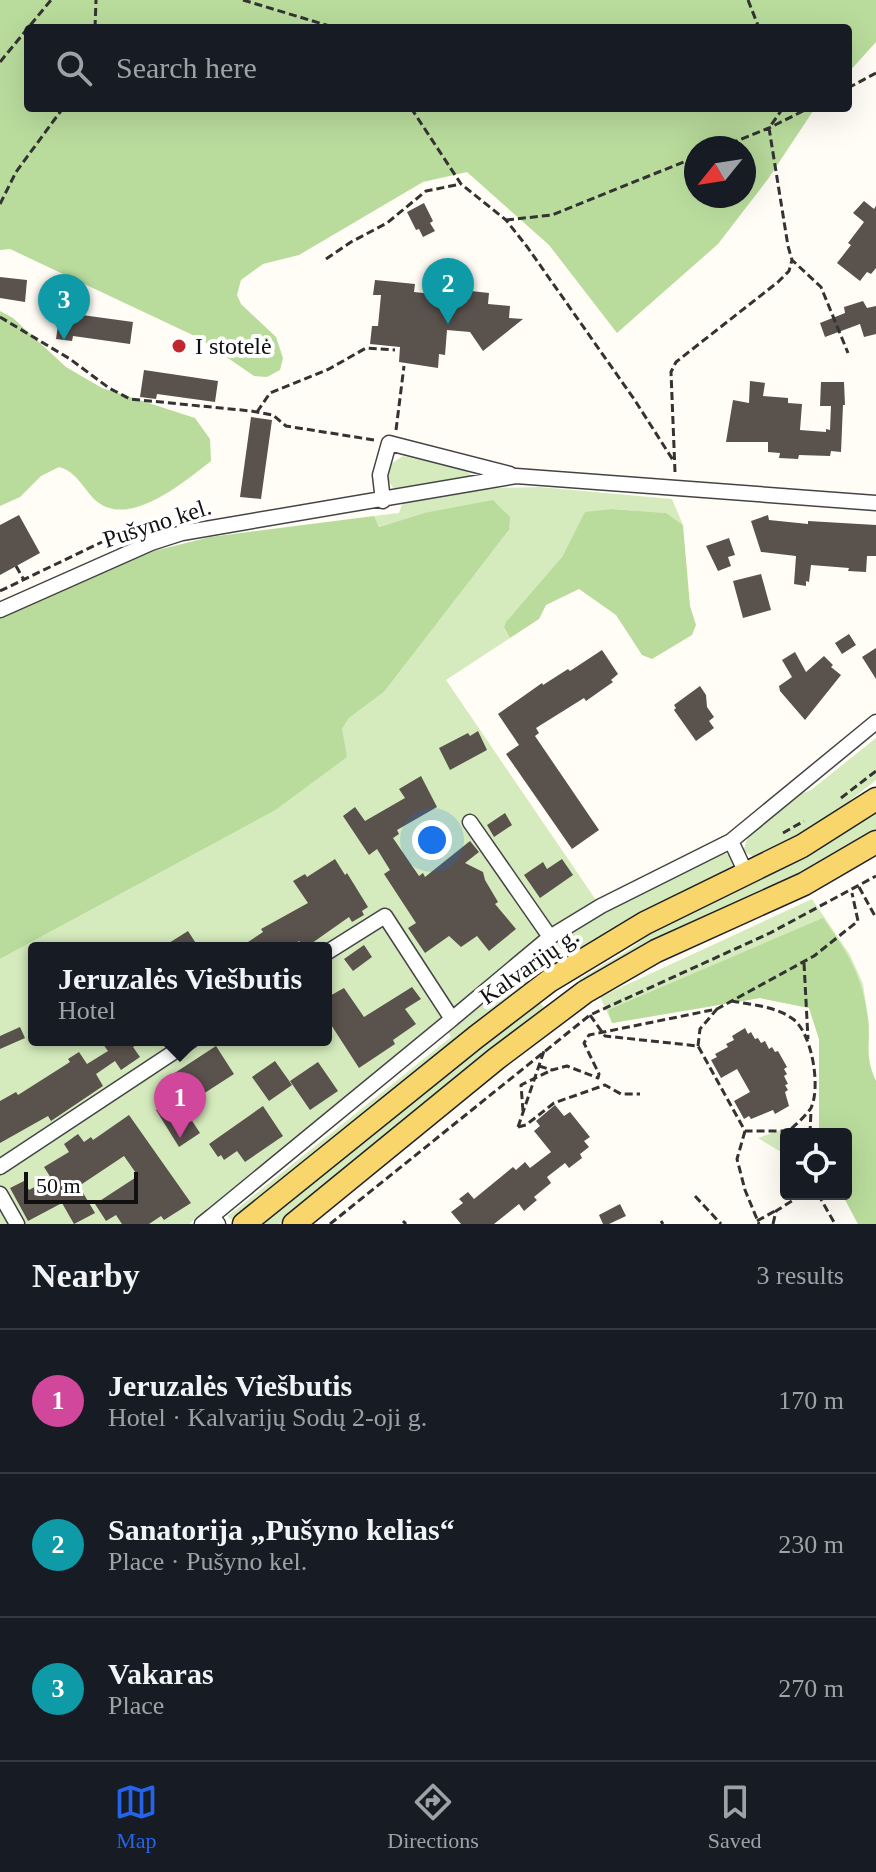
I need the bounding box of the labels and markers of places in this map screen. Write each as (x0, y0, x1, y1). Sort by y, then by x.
pin: 2 (422, 258, 474, 324)
pin: 3 (38, 274, 90, 340)
place label: I stotelė (195, 333, 272, 359)
marker: I stotelė (170, 337, 188, 355)
pin: 1 (154, 1072, 206, 1138)

